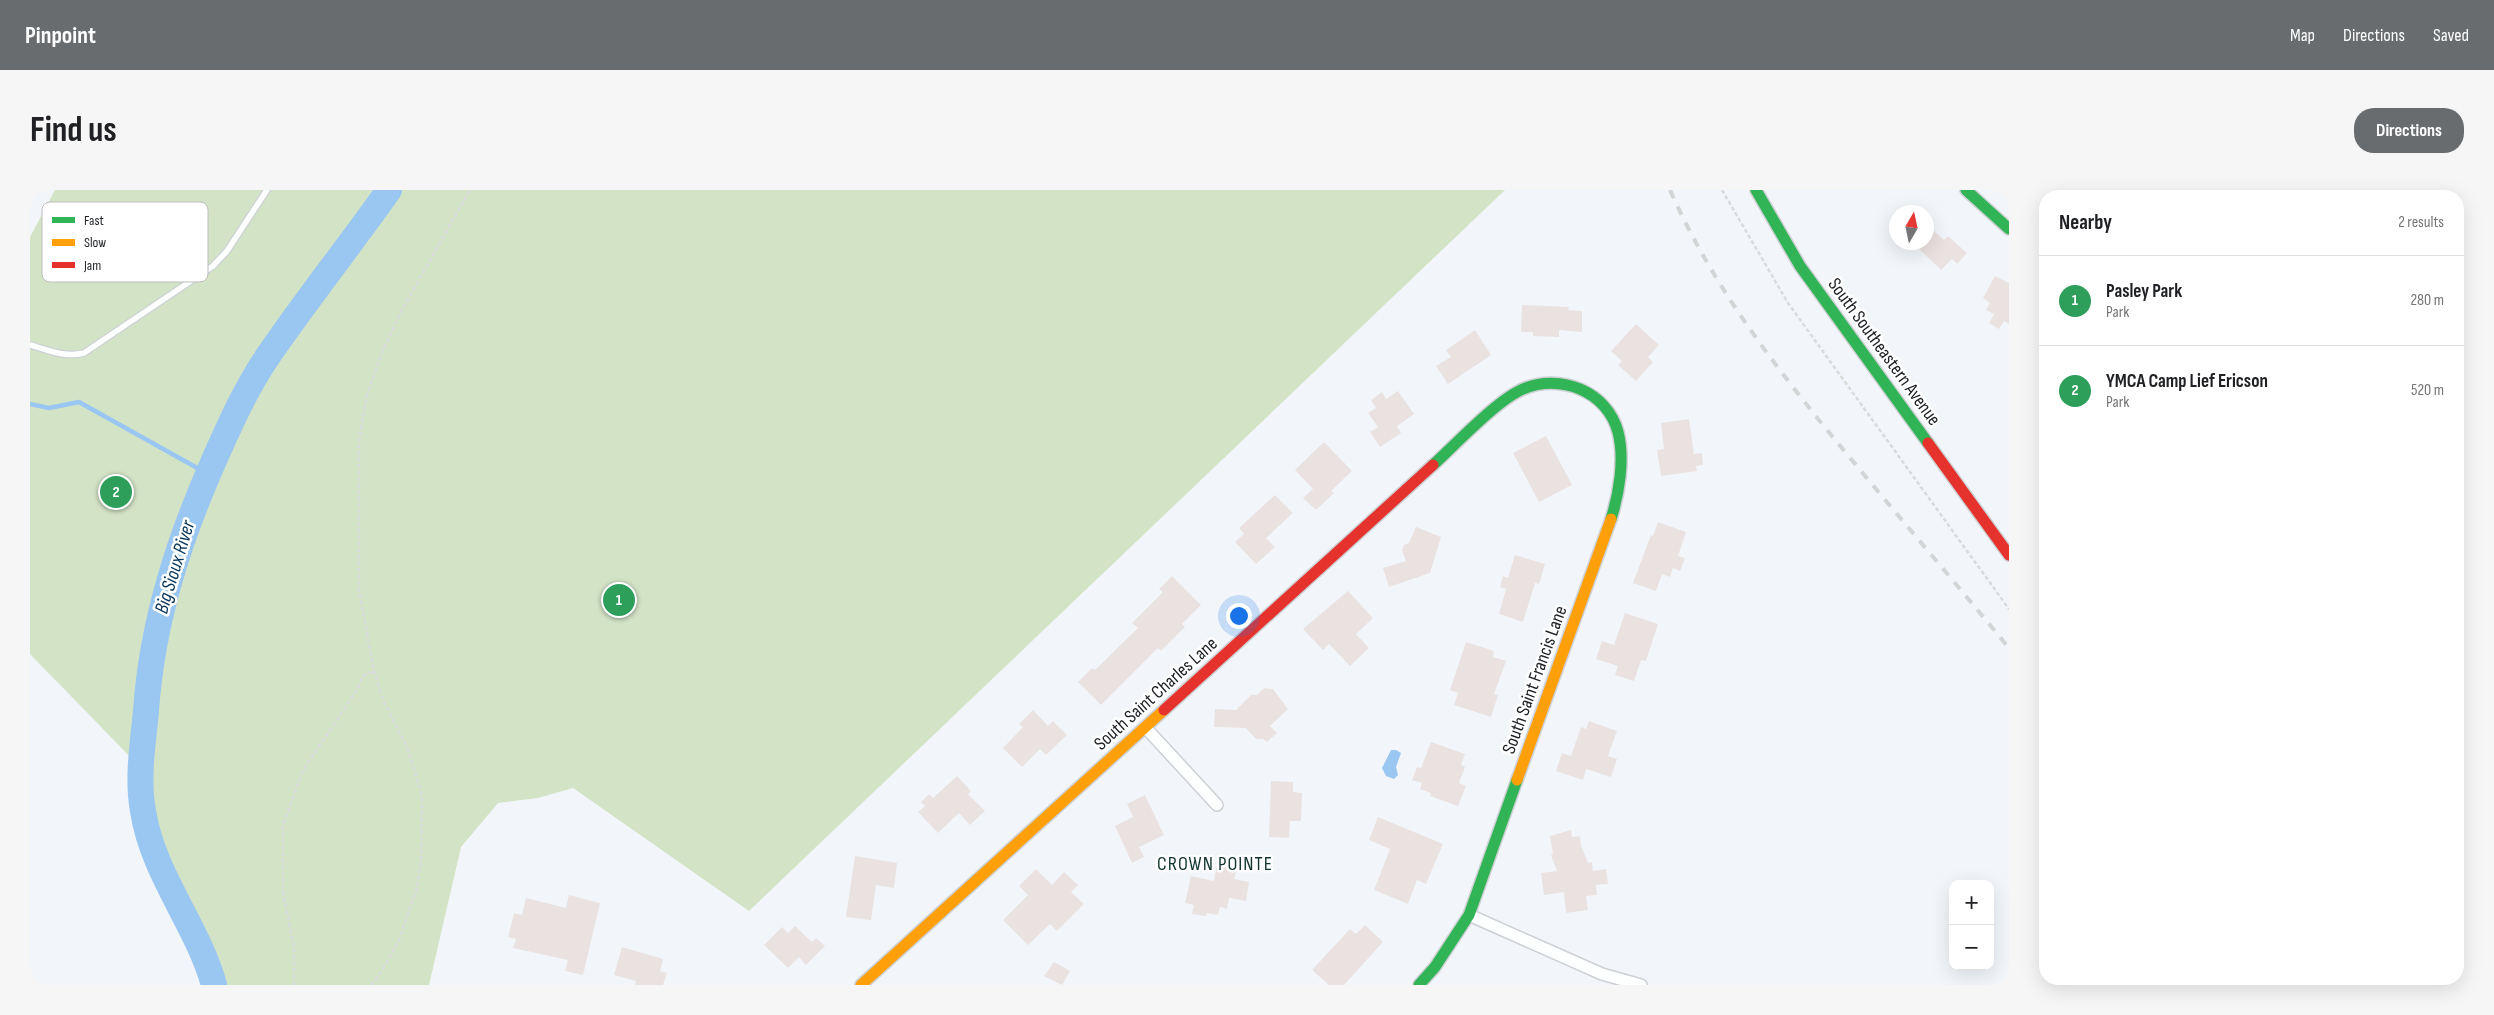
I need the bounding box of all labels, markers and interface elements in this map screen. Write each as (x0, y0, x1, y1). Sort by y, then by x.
text: Pinpoint (25, 21, 96, 50)
text: Map (2290, 25, 2315, 46)
text: Directions (2343, 25, 2405, 46)
text: Saved (2433, 25, 2469, 46)
button: Directions (2354, 108, 2464, 153)
text: Find us (30, 109, 117, 152)
legend (42, 202, 208, 282)
north arrow (1889, 205, 1934, 250)
text: Nearby (2059, 210, 2112, 235)
text: Fast (84, 212, 104, 229)
text: 2 results (2398, 213, 2444, 232)
text: Slow (84, 234, 106, 251)
text: Jam (83, 257, 101, 274)
street label: South Southeastern Avenue (1823, 274, 1945, 430)
text: Pasley Park (2106, 280, 2182, 303)
text: 1 (2072, 291, 2078, 310)
text: 280 m (2410, 291, 2444, 310)
text: Park (2106, 303, 2129, 322)
text: YMCA Camp Lief Ericson (2106, 370, 2268, 393)
text: 2 (2071, 381, 2079, 400)
text: 520 m (2411, 381, 2444, 400)
text: Park (2106, 393, 2129, 412)
pin: 2 (100, 473, 132, 511)
water label: Big Sioux River (149, 516, 201, 616)
pin: 1 (603, 581, 635, 619)
your location (1226, 603, 1252, 629)
street label: South Saint Francis Lane (1498, 603, 1572, 757)
street label: South Saint Charles Lane (1090, 633, 1222, 755)
district label: CROWN POINTE (1157, 852, 1273, 876)
map controls (1949, 880, 1994, 970)
button: + (1949, 880, 1994, 925)
button: − (1949, 925, 1994, 970)

